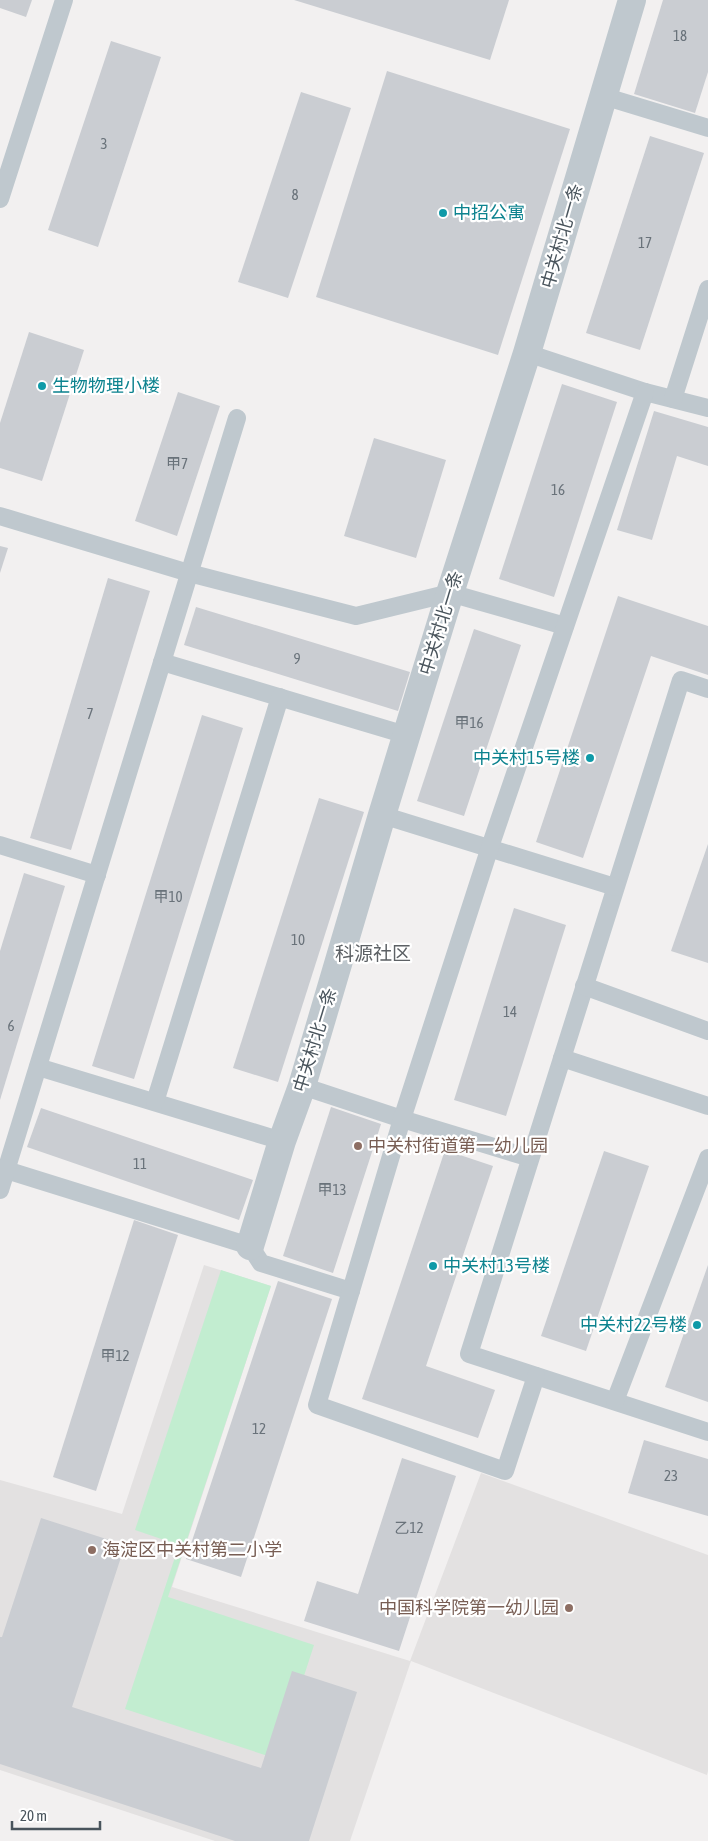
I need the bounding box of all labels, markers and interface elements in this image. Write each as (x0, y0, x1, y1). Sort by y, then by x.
house number: 18 (673, 27, 687, 44)
house number: 3 (100, 135, 108, 152)
street label: 中关村北一条 (537, 181, 586, 291)
house number: 8 (291, 186, 299, 203)
place label: 中招公寓 (453, 202, 525, 223)
marker: 中招公寓 (437, 207, 449, 219)
house number: 17 (638, 234, 652, 251)
place label: 生物物理小楼 (52, 375, 160, 396)
marker: 生物物理小楼 (36, 380, 48, 392)
house number: 甲7 (166, 455, 188, 472)
house number: 16 (551, 481, 565, 498)
street label: 中关村北一条 (415, 568, 466, 678)
house number: 9 (293, 650, 301, 667)
house number: 7 (86, 705, 94, 722)
house number: 甲16 (454, 714, 484, 731)
place label: 中关村15号楼 (473, 747, 580, 768)
marker: 中关村15号楼 (584, 752, 596, 764)
house number: 甲10 (153, 888, 183, 905)
house number: 10 (291, 931, 305, 948)
district label: 科源社区 (335, 942, 411, 964)
street label: 中关村北一条 (289, 985, 340, 1095)
house number: 14 (503, 1003, 517, 1020)
house number: 6 (7, 1017, 15, 1034)
place label: 中关村街道第一幼儿园 (368, 1135, 548, 1156)
marker: 中关村街道第一幼儿园 (352, 1140, 364, 1152)
house number: 11 (133, 1155, 147, 1172)
house number: 甲13 (317, 1181, 347, 1198)
place label: 中关村13号楼 (443, 1255, 550, 1276)
marker: 中关村13号楼 (427, 1260, 439, 1272)
place label: 中关村22号楼 (580, 1314, 687, 1335)
marker: 中关村22号楼 (691, 1319, 703, 1331)
house number: 甲12 (100, 1347, 130, 1364)
house number: 12 (252, 1420, 266, 1437)
house number: 23 (664, 1467, 678, 1484)
house number: 乙12 (394, 1519, 424, 1536)
place label: 海淀区中关村第二小学 (102, 1539, 282, 1560)
marker: 海淀区中关村第二小学 (86, 1544, 98, 1556)
place label: 中国科学院第一幼儿园 (379, 1597, 559, 1618)
marker: 中国科学院第一幼儿园 (563, 1602, 575, 1614)
scale bar (12, 1798, 100, 1830)
text: 20 m (20, 1807, 47, 1824)

